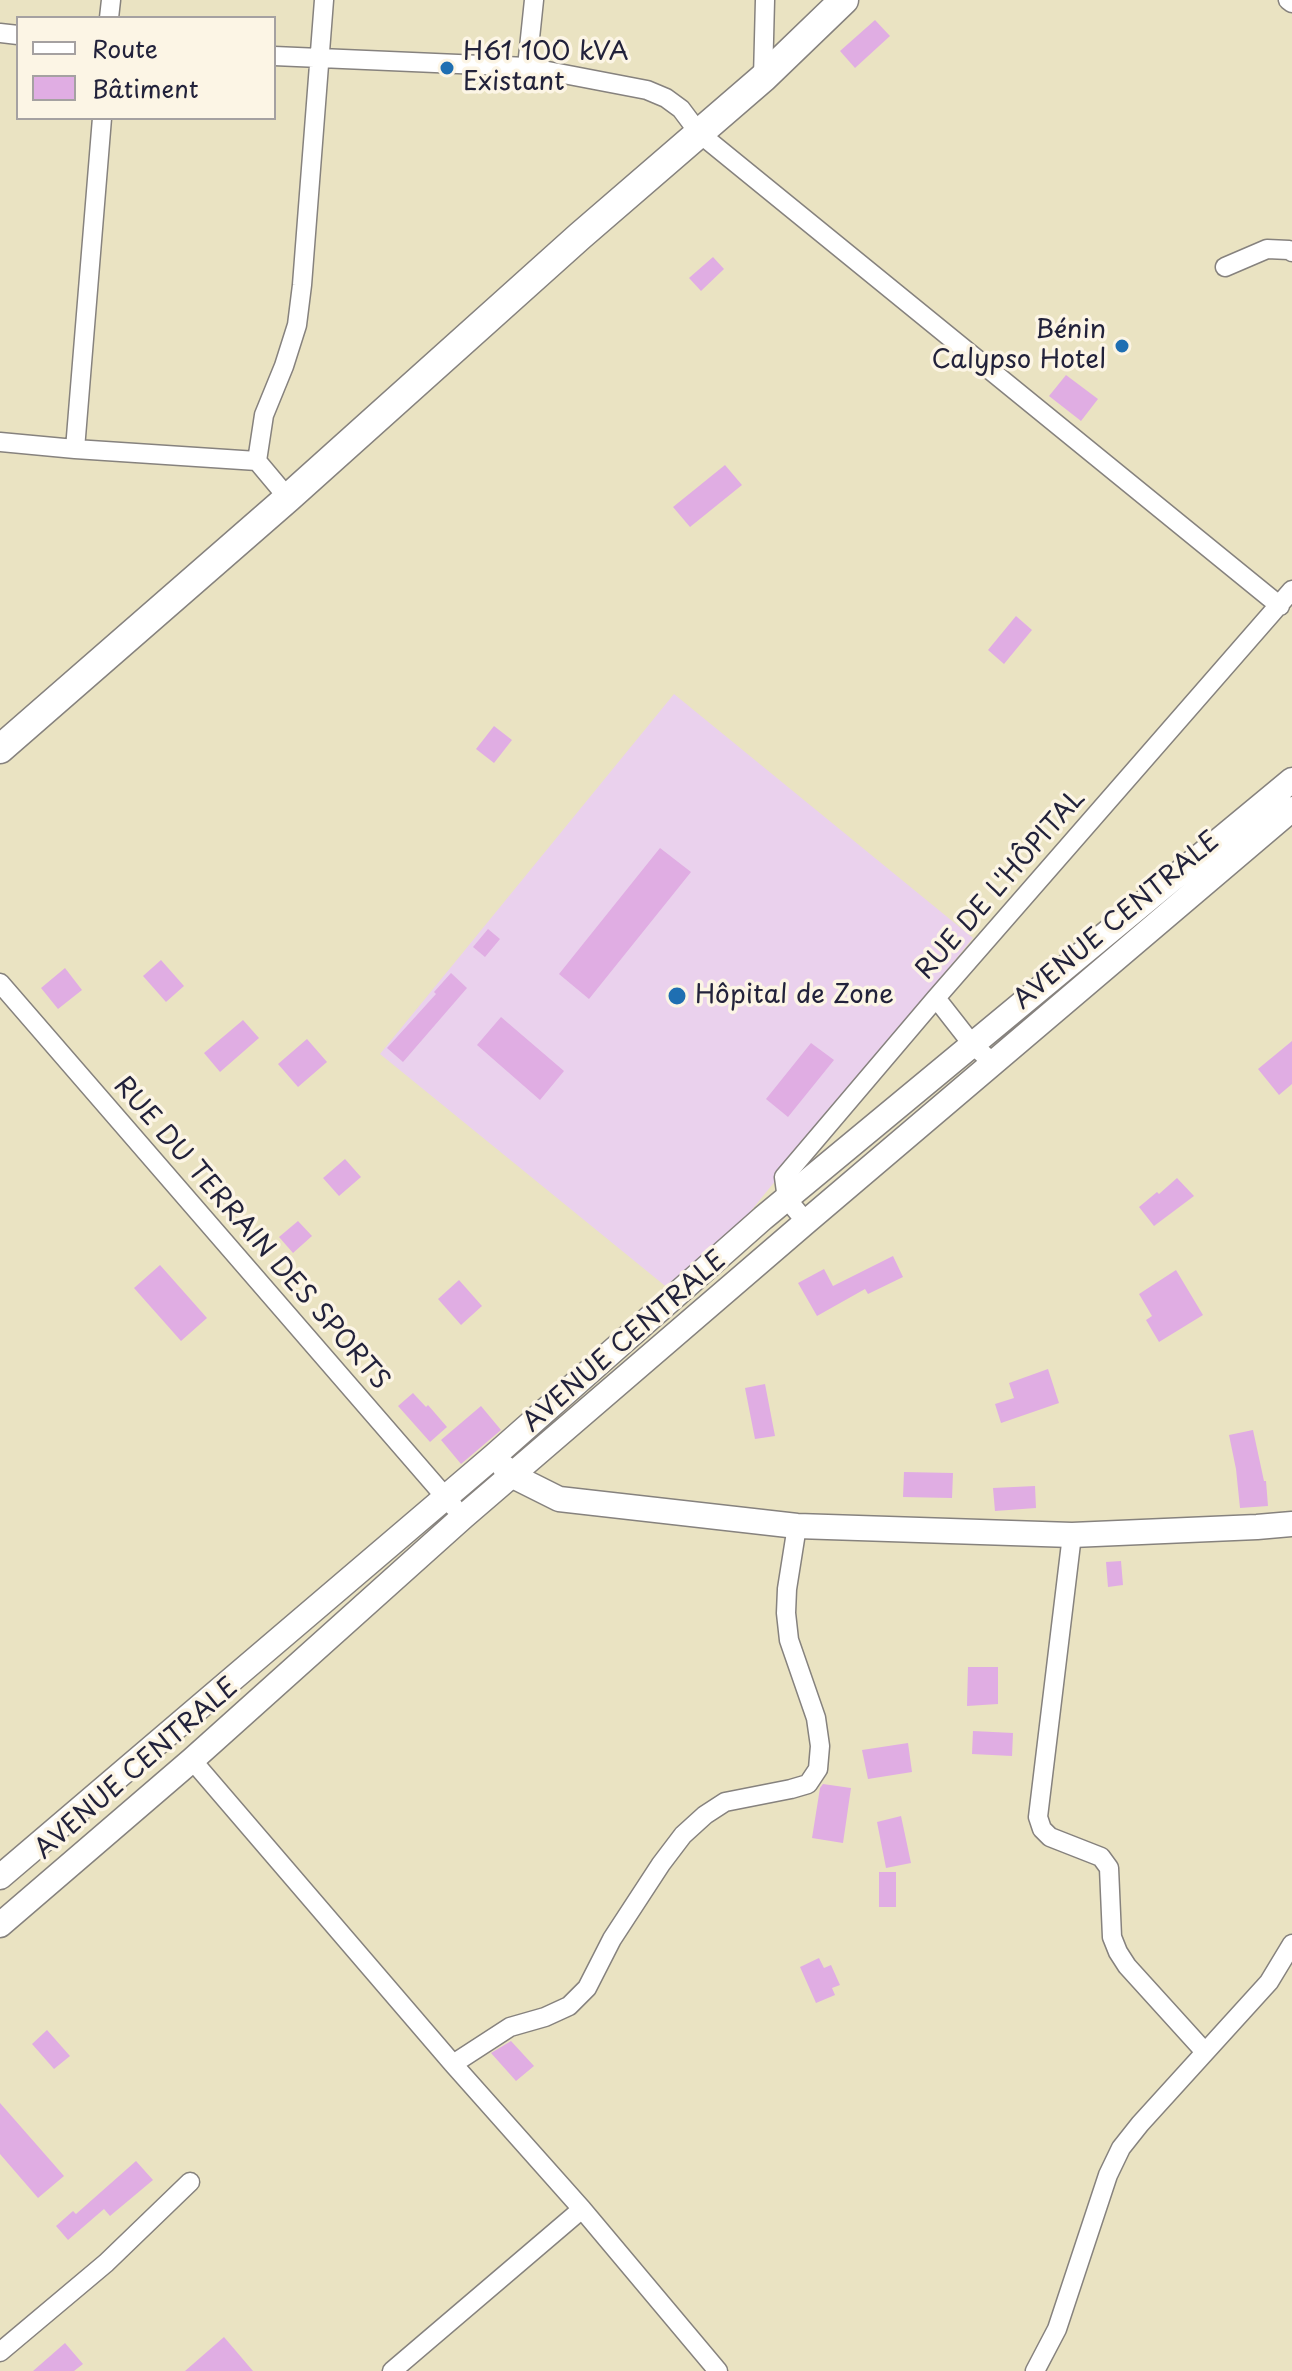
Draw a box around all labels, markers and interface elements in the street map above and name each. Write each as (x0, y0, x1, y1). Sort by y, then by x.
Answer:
legend (16, 16, 276, 120)
text: Route (92, 30, 158, 66)
place label: H61 100 kVA Existant (463, 37, 629, 98)
marker: H61 100 kVA Existant (438, 59, 456, 77)
text: Bâtiment (92, 70, 199, 106)
place label: Bénin Calypso Hotel (932, 315, 1106, 376)
marker: Bénin Calypso Hotel (1113, 337, 1131, 355)
street label: RUE DE L'HÔPITAL (910, 784, 1092, 986)
street label: AVENUE CENTRALE (1008, 826, 1226, 1016)
place label: Hôpital de Zone (695, 980, 894, 1012)
marker: Hôpital de Zone (666, 985, 688, 1007)
street label: RUE DU TERRAIN DES SPORTS (106, 1071, 396, 1397)
street label: AVENUE CENTRALE (517, 1245, 733, 1439)
street label: AVENUE CENTRALE (29, 1672, 245, 1866)

